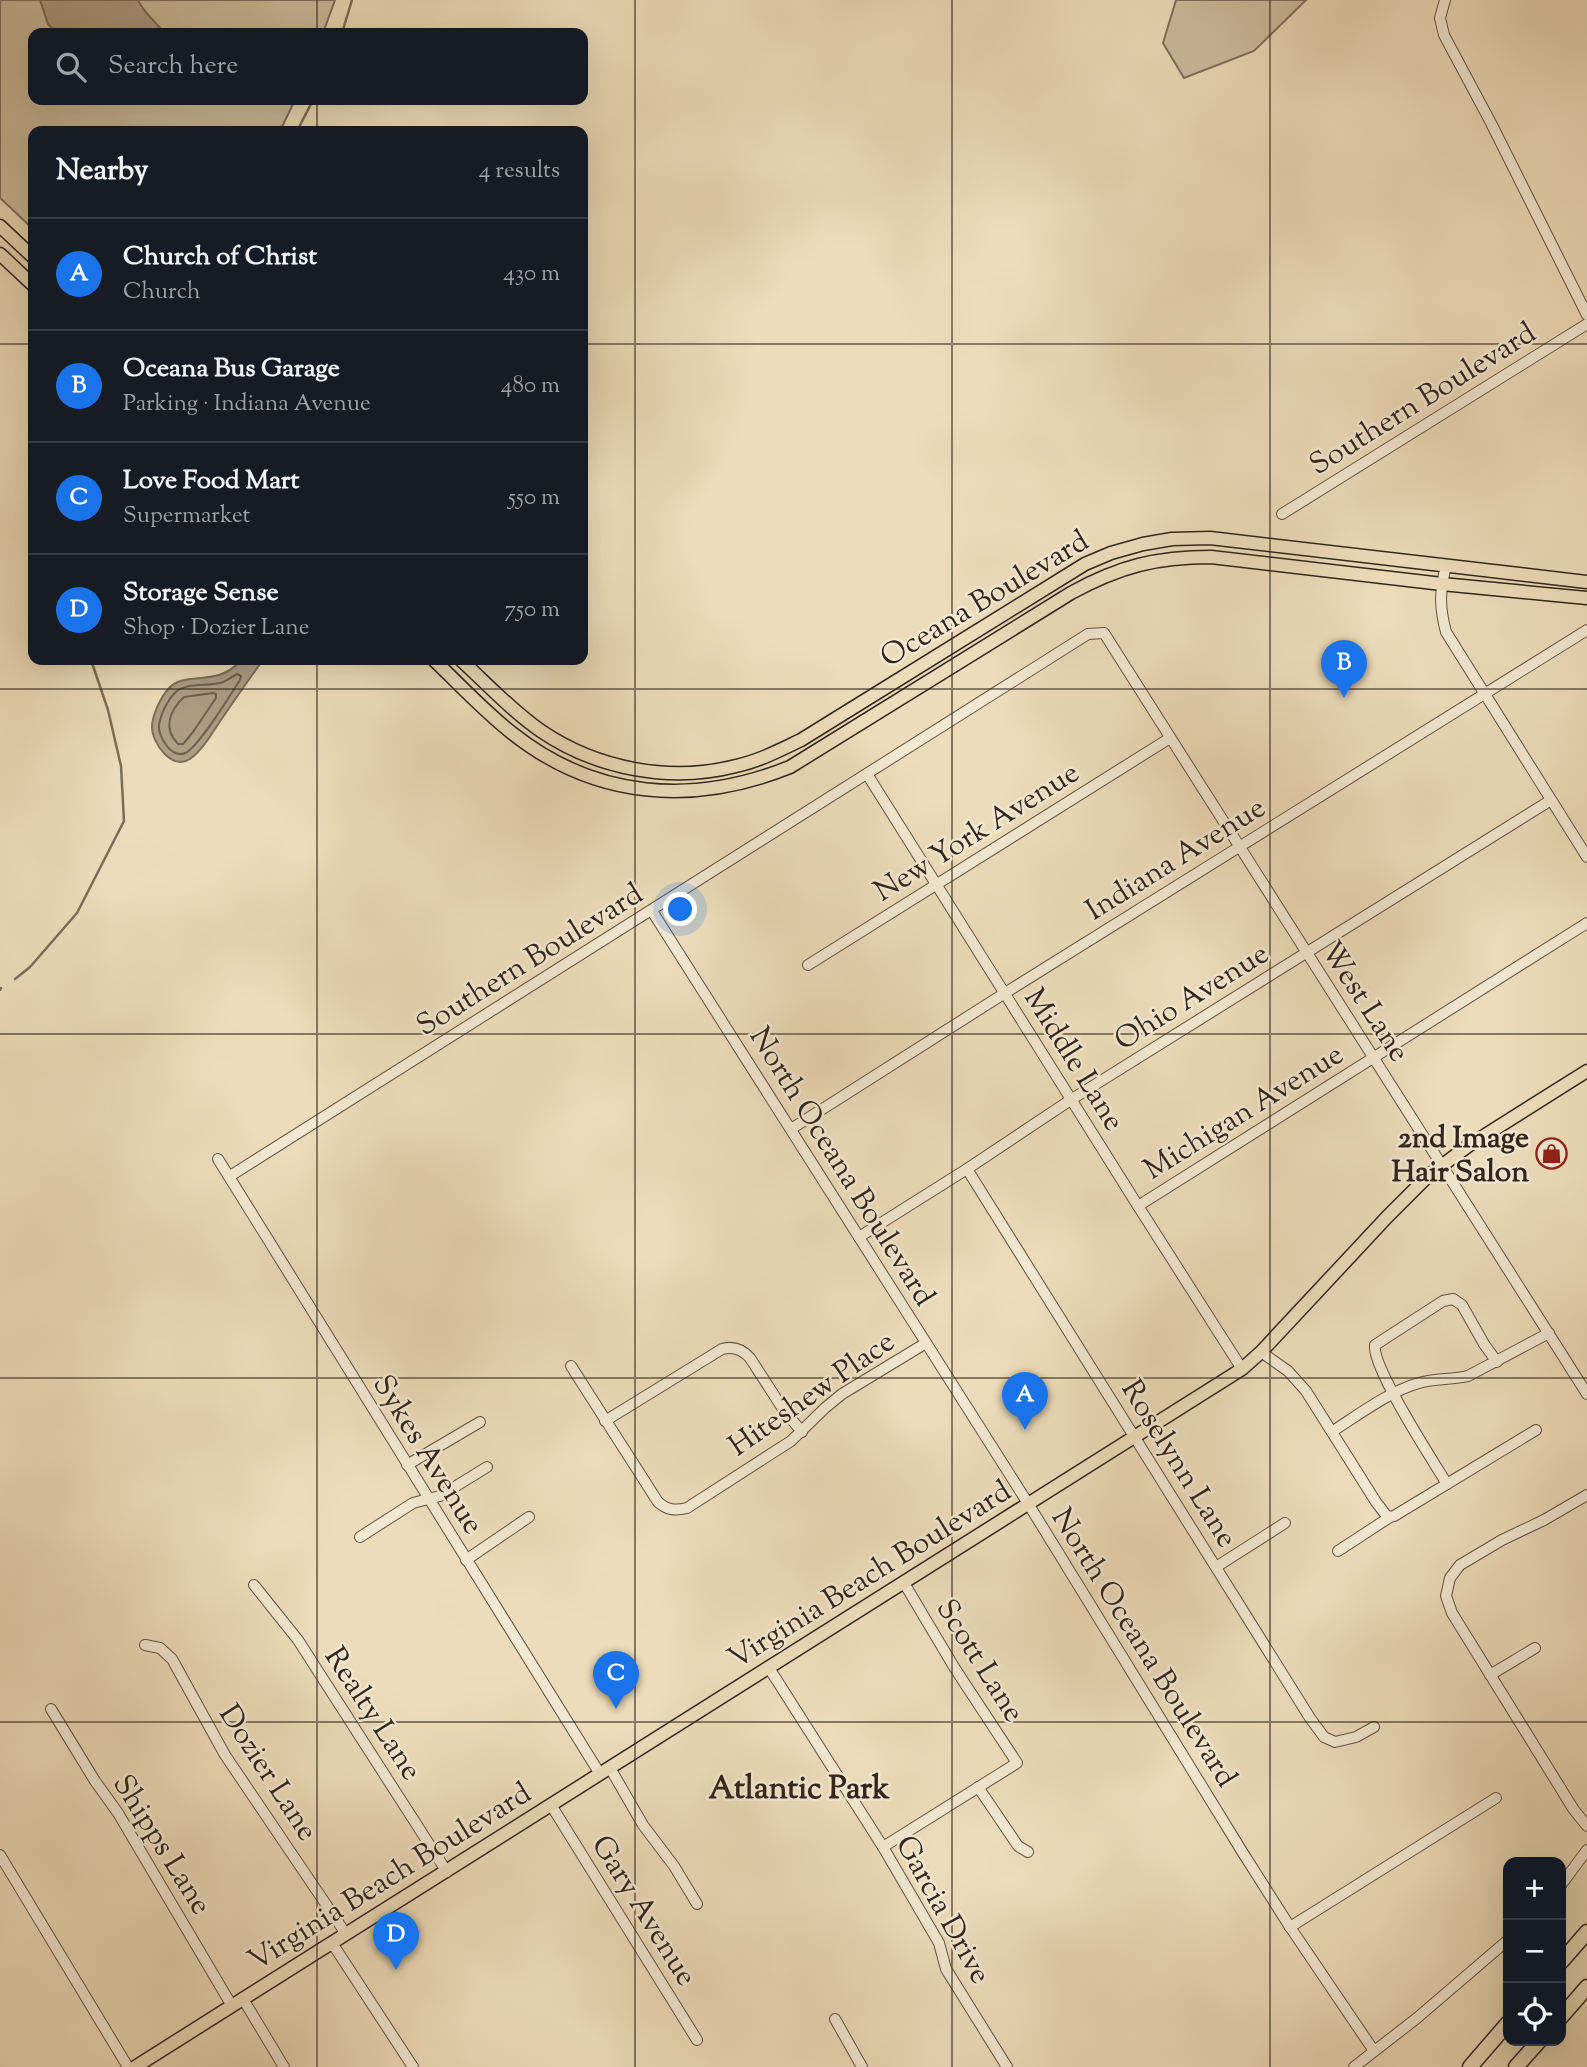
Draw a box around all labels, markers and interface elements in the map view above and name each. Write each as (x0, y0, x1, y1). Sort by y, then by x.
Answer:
search box (28, 28, 588, 105)
icon: search (52, 48, 90, 86)
text: Search here (108, 48, 238, 85)
text: Nearby (56, 150, 148, 193)
text: 4 results (479, 155, 560, 188)
text: Church of Christ (123, 239, 317, 276)
text: A (70, 258, 88, 291)
text: 430 m (503, 258, 560, 291)
text: Church (123, 276, 201, 309)
street label: Southern Boulevard (1302, 313, 1545, 487)
text: Oceana Bus Garage (123, 351, 340, 388)
text: B (72, 370, 86, 403)
text: 480 m (501, 370, 560, 403)
text: Parking · Indiana Avenue (123, 388, 371, 421)
text: Love Food Mart (123, 463, 300, 500)
text: C (70, 482, 88, 515)
text: 550 m (508, 482, 560, 515)
text: Supermarket (123, 500, 250, 533)
street label: Oceana Boulevard (873, 521, 1098, 679)
text: Storage Sense (123, 575, 279, 612)
text: D (70, 594, 88, 627)
text: 750 m (505, 594, 560, 627)
text: Shop · Dozier Lane (123, 612, 309, 645)
pin: B (1321, 640, 1367, 698)
street label: New York Avenue (866, 753, 1088, 914)
street label: Indiana Avenue (1078, 788, 1275, 933)
street label: Southern Boulevard (409, 874, 652, 1048)
your location (663, 892, 697, 926)
street label: Ohio Avenue (1107, 934, 1278, 1063)
street label: West Lane (1309, 934, 1419, 1071)
street label: Middle Lane (1012, 981, 1134, 1140)
street label: North Oceana Boulevard (737, 1019, 944, 1315)
street label: Michigan Avenue (1136, 1034, 1352, 1192)
place label: 2nd Image Hair Salon (1392, 1118, 1529, 1195)
shop icon: 2nd Image Hair Salon (1535, 1137, 1569, 1171)
street label: Hiteshew Place (721, 1322, 904, 1468)
street label: Sykes Avenue (361, 1367, 493, 1543)
pin: A (1002, 1372, 1048, 1430)
street label: Roselynn Lane (1109, 1372, 1247, 1557)
street label: Virginia Beach Boulevard (720, 1471, 1020, 1681)
street label: North Oceana Boulevard (1039, 1500, 1246, 1796)
street label: Scott Lane (924, 1591, 1034, 1731)
street label: Realty Lane (313, 1639, 431, 1790)
pin: C (593, 1651, 639, 1709)
street label: Dozier Lane (207, 1697, 327, 1850)
street label: Shipps Lane (101, 1767, 221, 1924)
district label: Atlantic Park (708, 1767, 890, 1813)
street label: Virginia Beach Boulevard (240, 1773, 540, 1983)
street label: Gary Avenue (579, 1828, 706, 1995)
street label: Garcia Drive (883, 1828, 1000, 1992)
map controls (1503, 1857, 1566, 2046)
button: + (1503, 1857, 1566, 1920)
pin: D (373, 1912, 419, 1970)
button: − (1503, 1920, 1566, 1983)
button: locate (1503, 1983, 1566, 2046)

